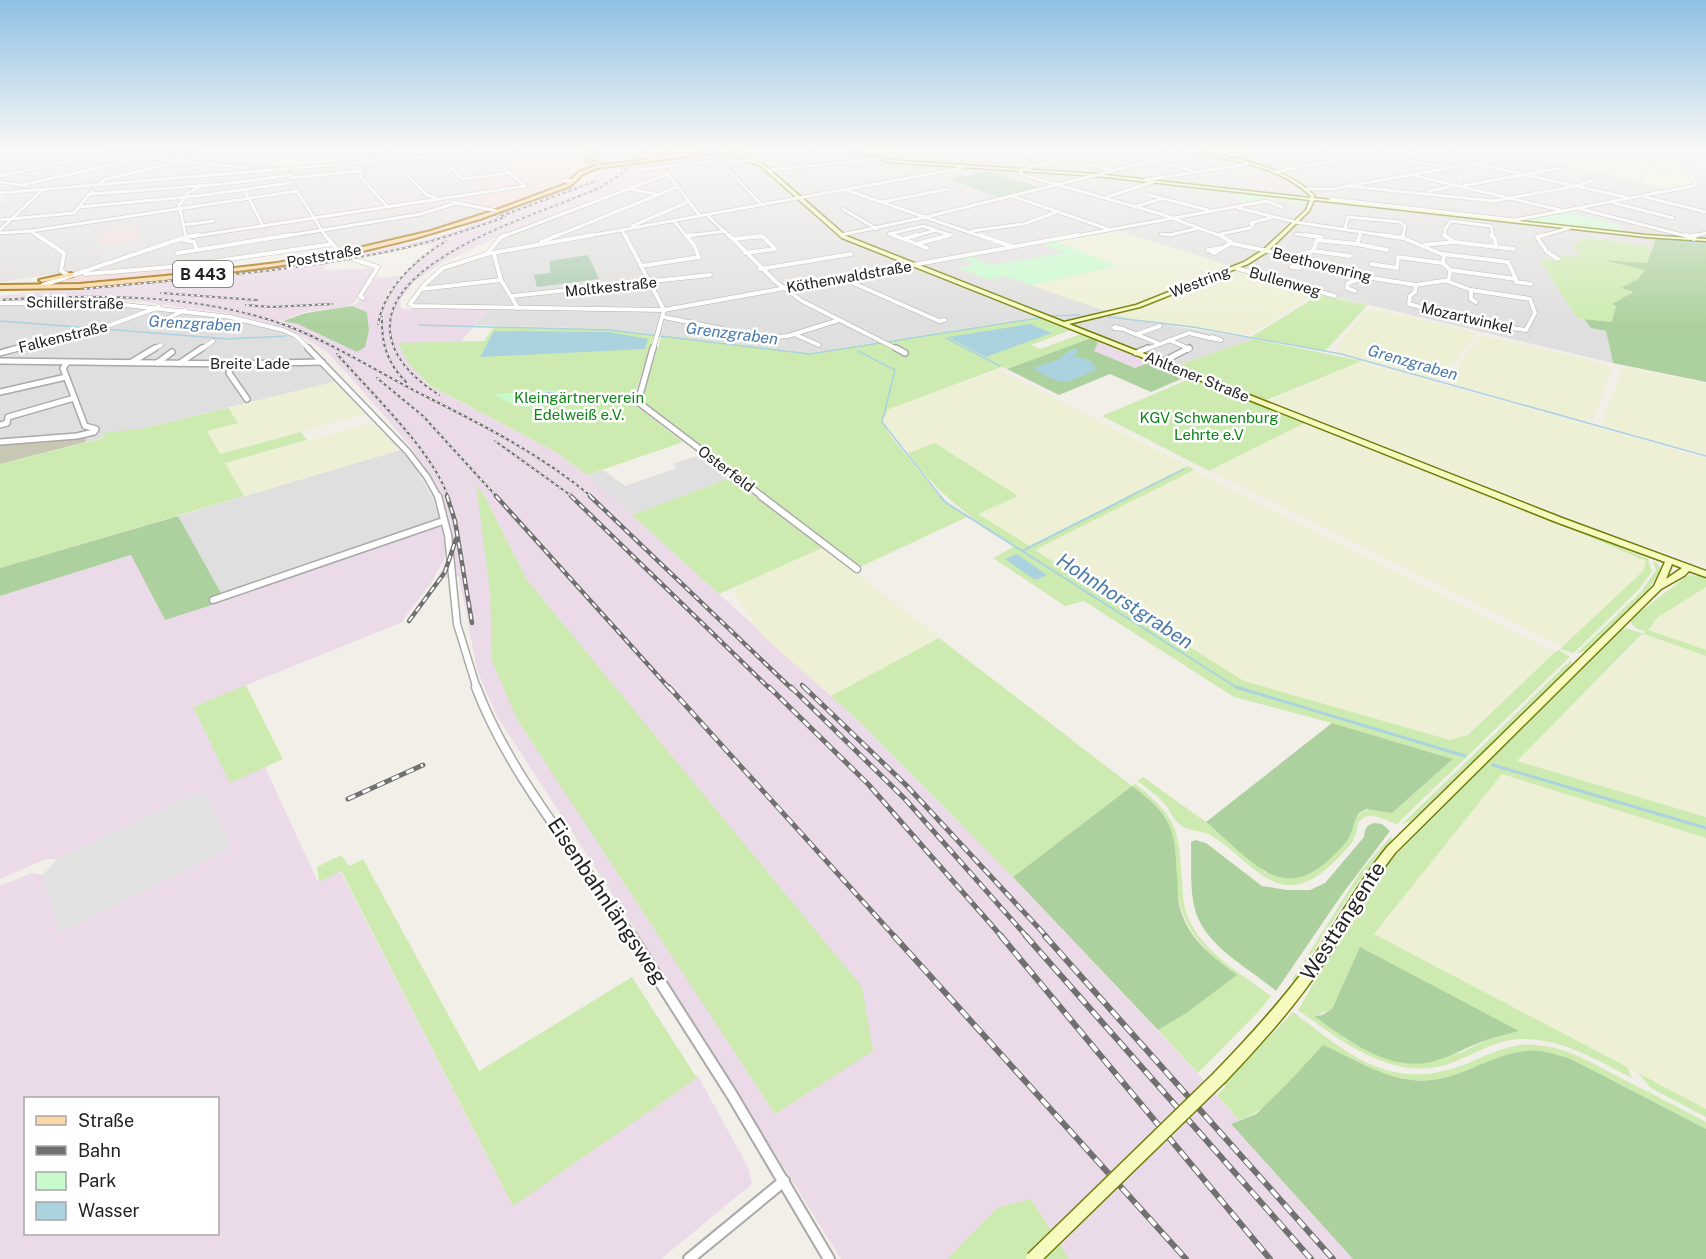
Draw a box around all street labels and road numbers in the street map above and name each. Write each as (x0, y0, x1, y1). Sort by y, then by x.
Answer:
street label: Poststraße (285, 241, 363, 270)
street label: Beethovenring (1271, 244, 1374, 285)
street label: Köthenwaldstraße (785, 257, 913, 296)
road number: B 443 (173, 261, 233, 287)
street label: Westring (1167, 262, 1232, 301)
street label: Bullenweg (1247, 263, 1323, 300)
street label: Moltkestraße (564, 273, 658, 300)
street label: Schillerstraße (26, 293, 124, 312)
street label: Mozartwinkel (1419, 299, 1515, 336)
street label: Falkenstraße (17, 317, 109, 356)
street label: Ahltener Straße (1143, 348, 1252, 405)
street label: Breite Lade (210, 355, 290, 372)
street label: Osterfeld (695, 442, 758, 495)
street label: Eisenbahnlängsweg (542, 813, 672, 989)
street label: Westtangente (1295, 857, 1390, 985)

